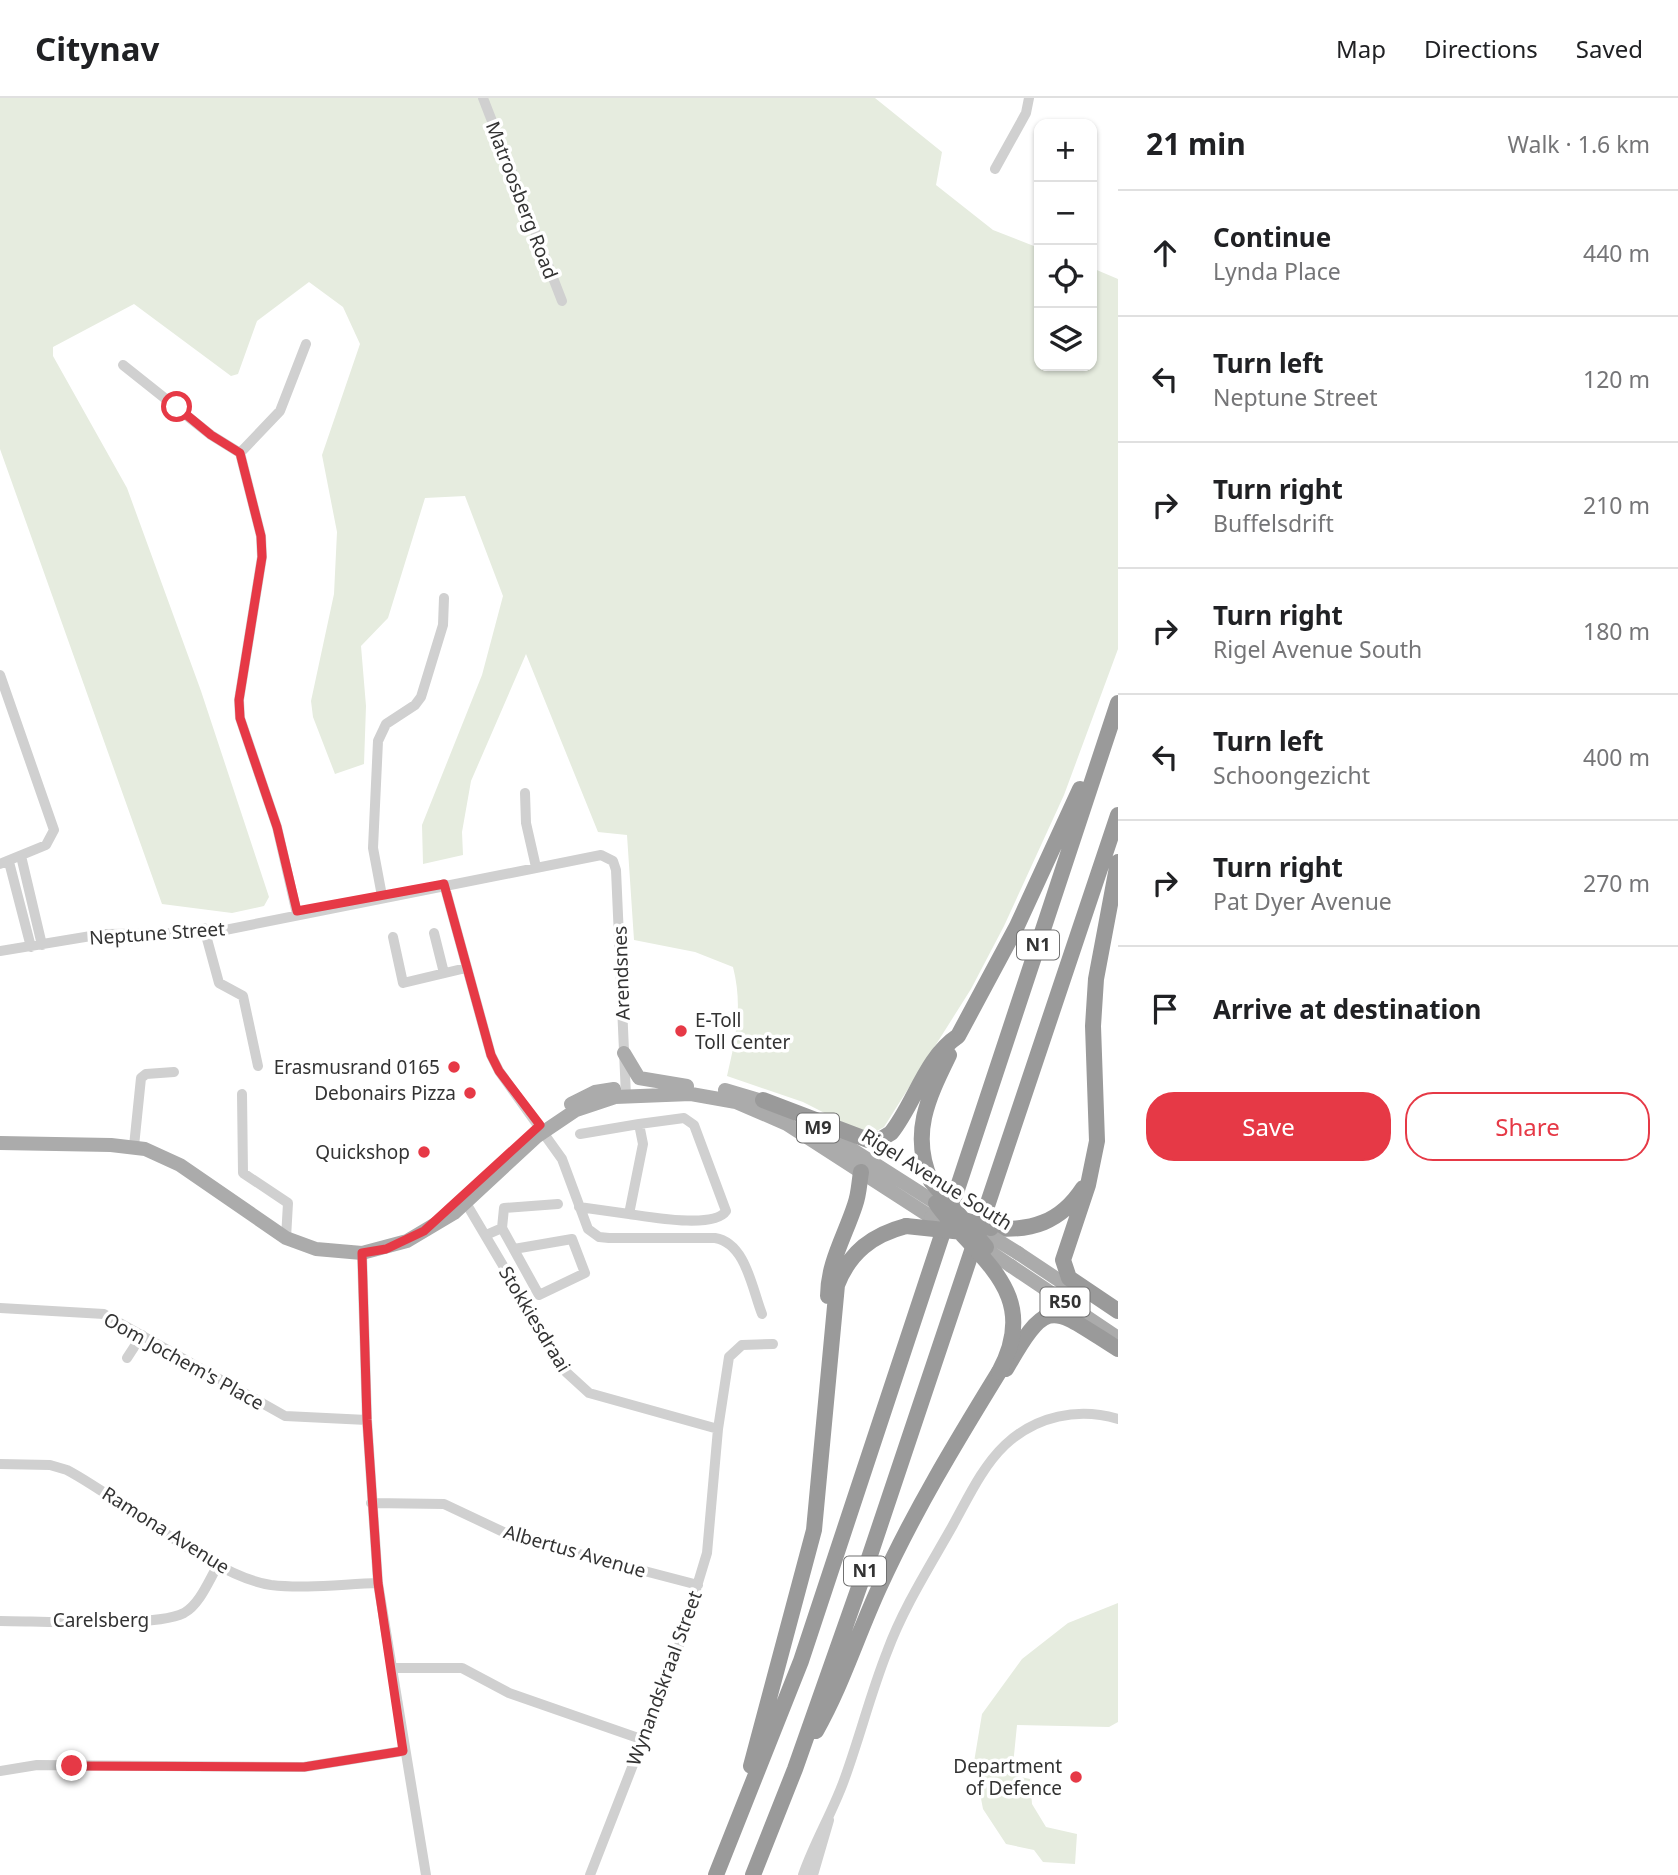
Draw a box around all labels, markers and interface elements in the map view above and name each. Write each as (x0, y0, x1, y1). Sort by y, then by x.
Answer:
text: Citynav (35, 26, 159, 71)
text: Map (1336, 32, 1386, 65)
text: Directions (1424, 32, 1538, 65)
text: Saved (1576, 32, 1643, 65)
street label: Matroosberg Road (480, 118, 564, 282)
map controls (1034, 119, 1097, 371)
button: + (1034, 119, 1097, 182)
text: 21 min (1146, 123, 1246, 164)
text: Walk · 1.6 km (1508, 128, 1650, 160)
button: − (1034, 182, 1097, 245)
text: Continue (1213, 219, 1331, 255)
icon: ahead (1146, 234, 1184, 272)
text: 440 m (1583, 237, 1650, 269)
button: locate (1034, 245, 1097, 308)
text: Lynda Place (1213, 255, 1341, 287)
button: layers (1034, 308, 1097, 371)
text: Turn left (1213, 345, 1324, 381)
icon: left (1146, 360, 1184, 398)
text: 120 m (1583, 363, 1650, 395)
text: Neptune Street (1213, 381, 1378, 413)
route start (161, 391, 192, 422)
text: Turn right (1213, 471, 1343, 507)
icon: right (1146, 486, 1184, 524)
text: 210 m (1583, 489, 1650, 521)
text: Buffelsdrift (1213, 507, 1334, 539)
text: Turn right (1213, 597, 1343, 633)
icon: right (1146, 612, 1184, 650)
text: 180 m (1583, 615, 1650, 647)
text: Rigel Avenue South (1213, 633, 1422, 665)
text: Turn left (1213, 723, 1324, 759)
icon: left (1146, 738, 1184, 776)
text: 400 m (1583, 741, 1650, 773)
text: Schoongezicht (1213, 759, 1370, 791)
text: Turn right (1213, 849, 1343, 885)
icon: right (1146, 864, 1184, 902)
text: 270 m (1583, 867, 1650, 899)
text: Pat Dyer Avenue (1213, 885, 1392, 917)
street label: Neptune Street (88, 915, 226, 951)
street label: Arendsnes (606, 925, 636, 1021)
road number: N1 (1017, 930, 1059, 960)
icon: arrive (1146, 990, 1184, 1028)
text: Arrive at destination (1213, 991, 1482, 1027)
place label: E-Toll Toll Center (695, 1007, 791, 1055)
marker: E-Toll Toll Center (673, 1023, 689, 1039)
place label: Erasmusrand 0165 (274, 1054, 440, 1080)
marker: Erasmusrand 0165 (446, 1059, 462, 1075)
place label: Debonairs Pizza (314, 1080, 456, 1106)
marker: Debonairs Pizza (462, 1085, 478, 1101)
button: Save (1146, 1092, 1391, 1161)
button: Share (1405, 1092, 1650, 1161)
road number: M9 (797, 1113, 839, 1142)
street label: Rigel Avenue South (857, 1122, 1017, 1236)
place label: Quickshop (315, 1139, 410, 1165)
marker: Quickshop (416, 1144, 432, 1160)
street label: Stokkiesdraai (493, 1261, 577, 1377)
road number: R50 (1040, 1288, 1090, 1316)
street label: Oom Jochem's Place (99, 1306, 269, 1416)
street label: Ramona Avenue (97, 1480, 235, 1580)
street label: Albertus Avenue (501, 1518, 649, 1584)
road number: N1 (844, 1556, 886, 1586)
street label: Wynandskraal Street (620, 1587, 708, 1769)
street label: Carelsberg (53, 1607, 149, 1633)
route end (56, 1750, 87, 1781)
place label: Department of Defence (953, 1753, 1062, 1801)
marker: Department of Defence (1068, 1769, 1084, 1785)

